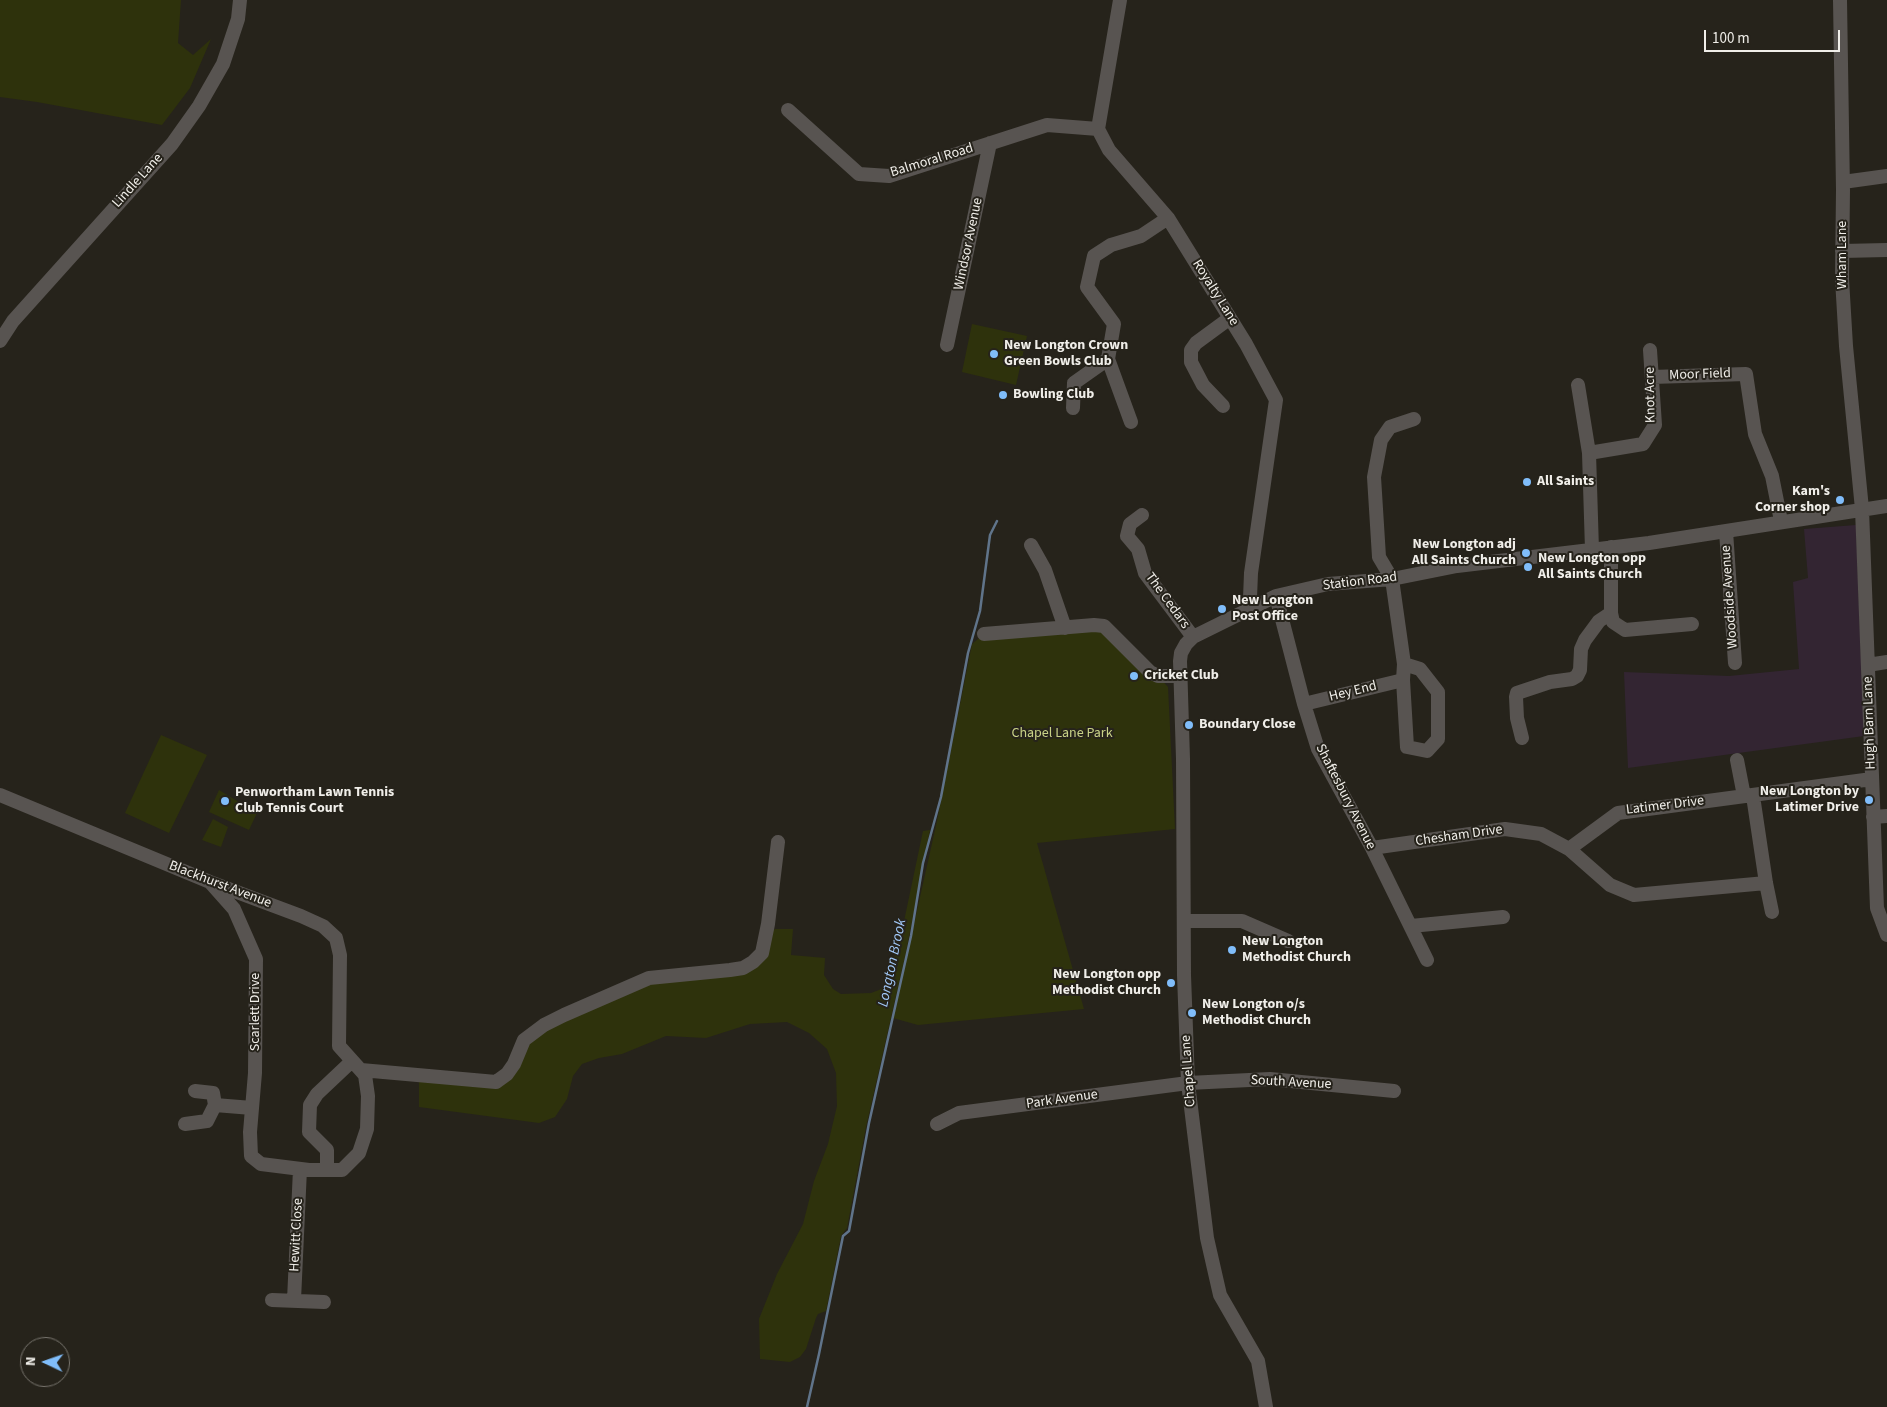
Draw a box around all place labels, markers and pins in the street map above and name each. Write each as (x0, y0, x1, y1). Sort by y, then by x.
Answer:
place label: New Longton Crown Green Bowls Club (1004, 338, 1128, 371)
marker: New Longton Crown Green Bowls Club (988, 348, 1000, 360)
place label: Bowling Club (1013, 387, 1094, 403)
marker: Bowling Club (997, 389, 1009, 401)
place label: All Saints (1537, 474, 1594, 490)
marker: All Saints (1521, 476, 1533, 488)
place label: Kam's Corner shop (1755, 484, 1830, 516)
marker: Kam's Corner shop (1834, 494, 1846, 506)
place label: New Longton adj All Saints Church (1412, 537, 1516, 570)
marker: New Longton adj All Saints Church (1520, 547, 1532, 559)
place label: New Longton opp All Saints Church (1538, 551, 1646, 584)
marker: New Longton opp All Saints Church (1522, 561, 1534, 573)
place label: New Longton Post Office (1232, 593, 1313, 626)
marker: New Longton Post Office (1216, 603, 1228, 615)
place label: Cricket Club (1144, 668, 1219, 684)
marker: Cricket Club (1128, 670, 1140, 682)
place label: Boundary Close (1199, 717, 1296, 733)
marker: Boundary Close (1183, 719, 1195, 731)
place label: New Longton by Latimer Drive (1760, 784, 1859, 816)
place label: Penwortham Lawn Tennis Club Tennis Court (235, 785, 394, 818)
marker: New Longton by Latimer Drive (1863, 794, 1875, 806)
marker: Penwortham Lawn Tennis Club Tennis Court (219, 795, 231, 807)
place label: New Longton Methodist Church (1242, 934, 1351, 966)
marker: New Longton Methodist Church (1226, 944, 1238, 956)
place label: New Longton opp Methodist Church (1052, 967, 1161, 1000)
marker: New Longton opp Methodist Church (1165, 977, 1177, 989)
place label: New Longton o/s Methodist Church (1202, 997, 1311, 1030)
marker: New Longton o/s Methodist Church (1186, 1007, 1198, 1019)

